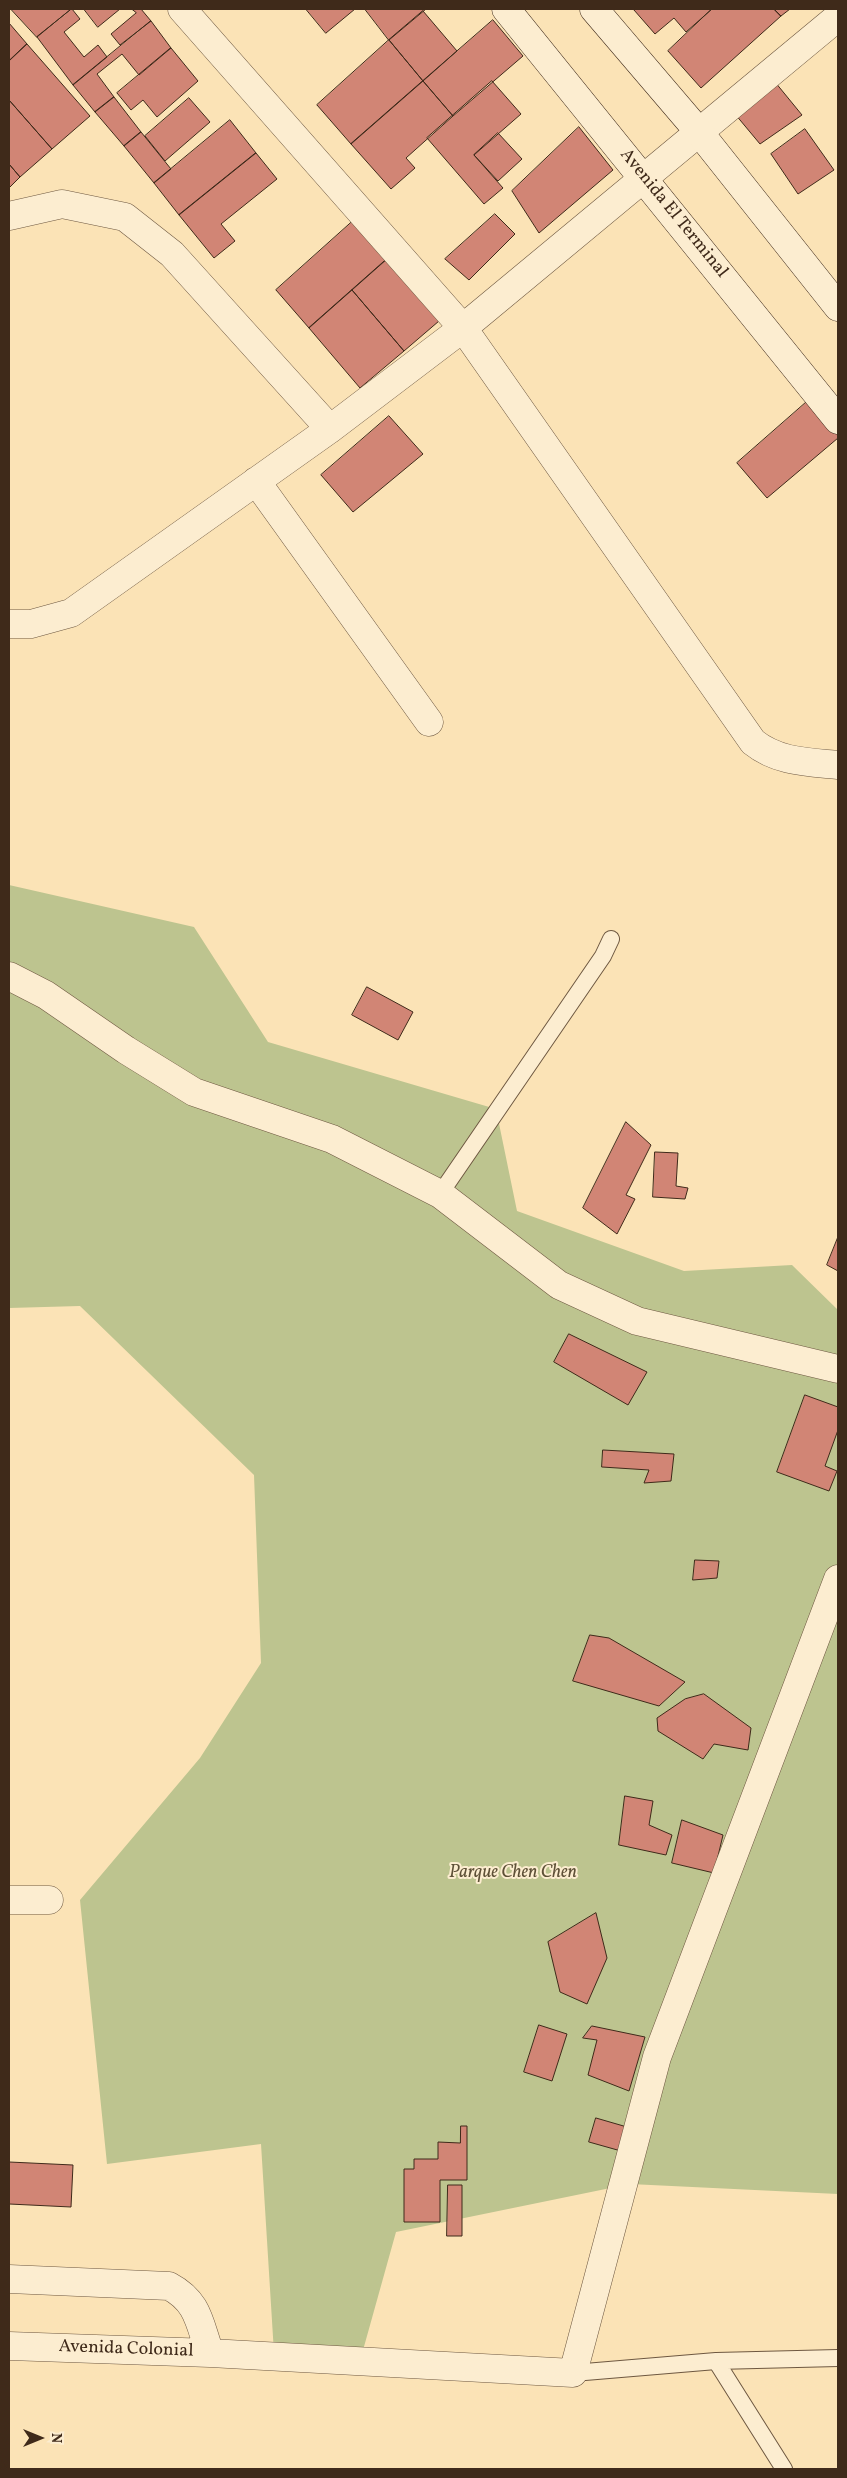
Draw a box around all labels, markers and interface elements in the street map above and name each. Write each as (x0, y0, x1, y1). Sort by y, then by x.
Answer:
street label: Avenida El Terminal (614, 145, 732, 283)
park label: Parque Chen Chen (449, 1863, 577, 1885)
street label: Avenida Colonial (58, 2337, 194, 2363)
north arrow (15, 2413, 65, 2463)
text: N (46, 2433, 65, 2443)

